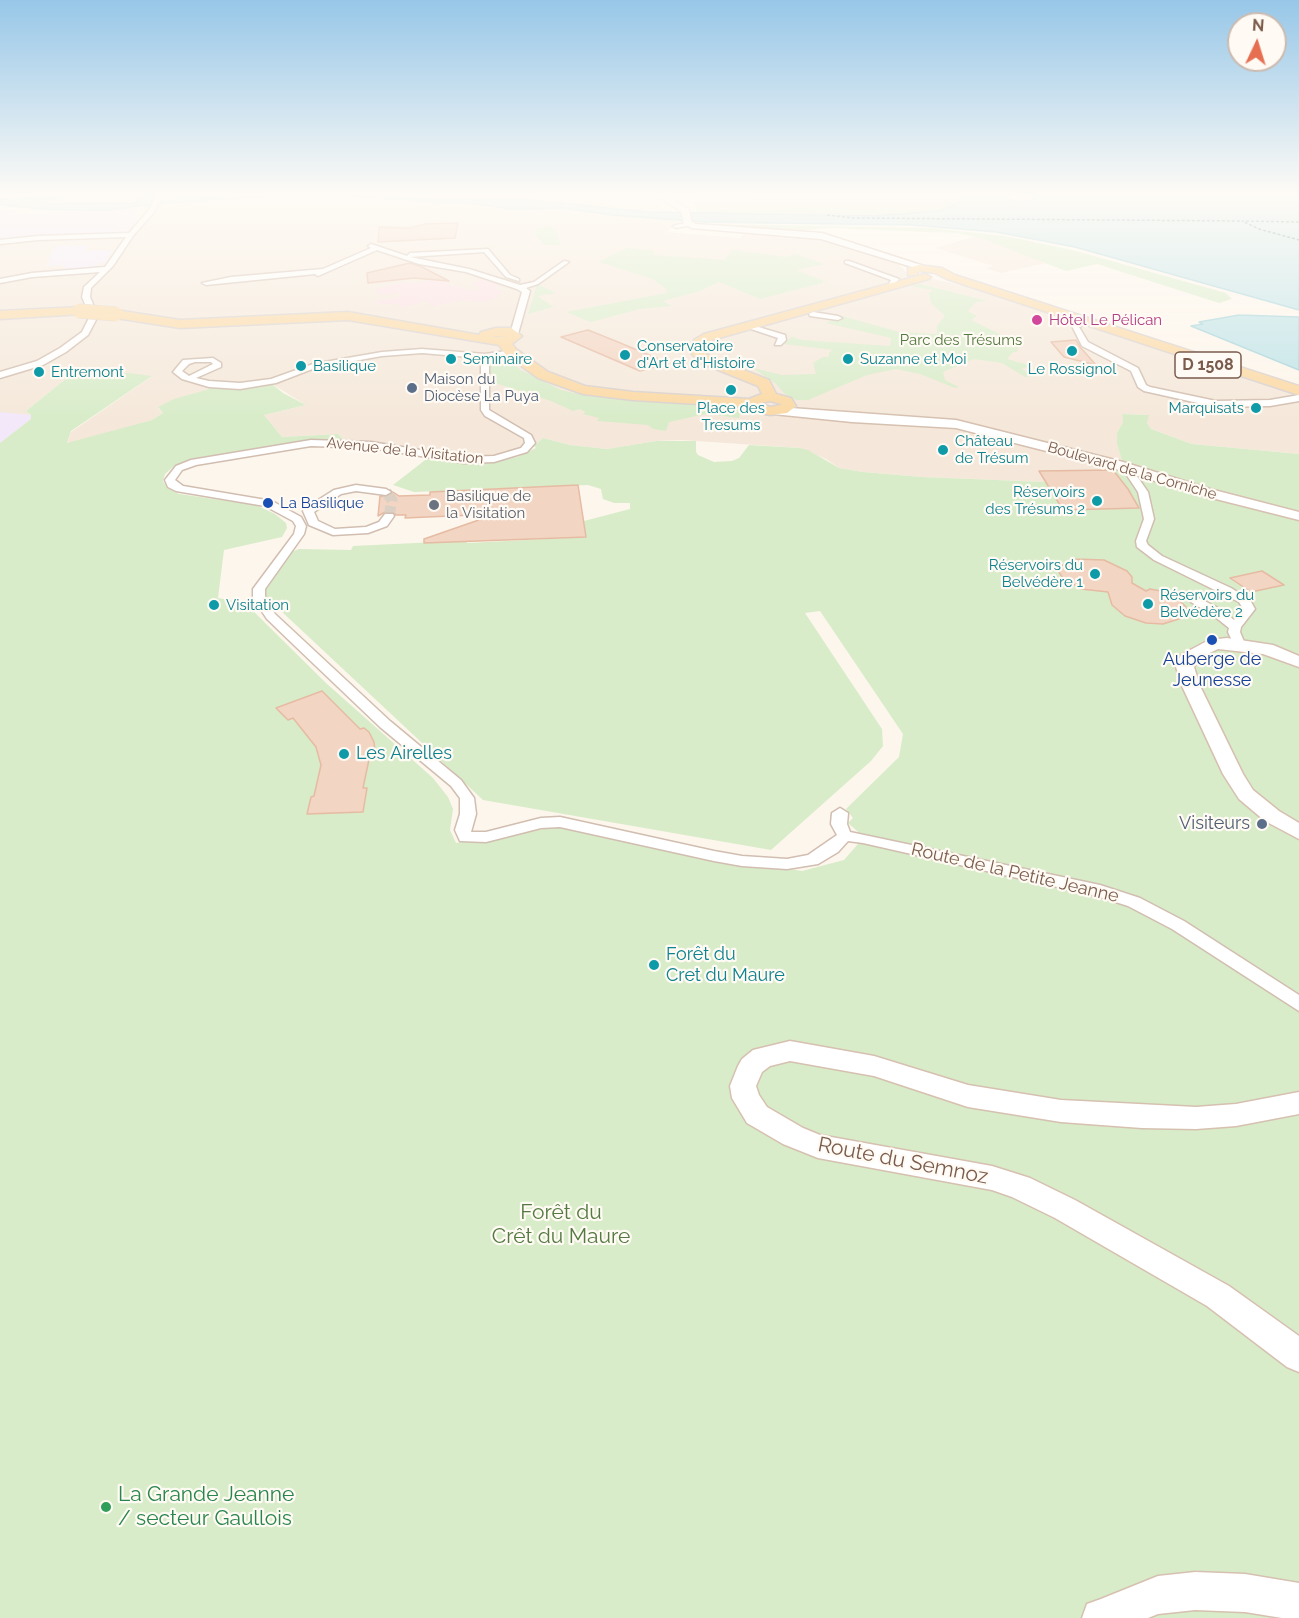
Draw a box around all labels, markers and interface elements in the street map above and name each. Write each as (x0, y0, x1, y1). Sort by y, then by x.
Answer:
north arrow (1227, 12, 1287, 72)
text: N (1251, 16, 1265, 35)
place label: Hôtel Le Pélican (1049, 311, 1162, 329)
marker: Hôtel Le Pélican (1030, 313, 1044, 327)
park label: Parc des Trésums (900, 331, 1022, 349)
place label: Conservatoire d'Art et d'Histoire (637, 337, 755, 372)
marker: Le Rossignol (1065, 344, 1079, 358)
marker: Conservatoire d'Art et d'Histoire (618, 348, 632, 362)
place label: Seminaire (463, 350, 532, 368)
place label: Suzanne et Moi (860, 350, 966, 368)
marker: Seminaire (444, 352, 458, 366)
marker: Suzanne et Moi (841, 352, 855, 366)
road number: D 1508 (1175, 352, 1241, 378)
place label: Basilique (313, 357, 376, 375)
marker: Basilique (294, 359, 308, 373)
place label: Le Rossignol (1028, 360, 1116, 378)
place label: Entremont (51, 363, 124, 381)
marker: Entremont (32, 365, 46, 379)
place label: Maison du Diocèse La Puya (424, 370, 539, 405)
marker: Maison du Diocèse La Puya (405, 381, 419, 395)
marker: Place des Tresums (724, 383, 738, 397)
place label: Place des Tresums (697, 399, 765, 434)
place label: Marquisats (1169, 399, 1244, 417)
marker: Marquisats (1249, 401, 1263, 415)
place label: Château de Trésum (955, 432, 1029, 467)
street label: Avenue de la Visitation (326, 434, 484, 468)
street label: Boulevard de la Corniche (1045, 438, 1219, 504)
marker: Château de Trésum (936, 443, 950, 457)
place label: Réservoirs des Trésums 2 (985, 483, 1085, 518)
place label: Basilique de la Visitation (446, 487, 531, 522)
place label: La Basilique (280, 494, 364, 512)
marker: Réservoirs des Trésums 2 (1090, 494, 1104, 508)
marker: La Basilique (261, 496, 275, 510)
marker: Basilique de la Visitation (427, 498, 441, 512)
place label: Réservoirs du Belvédère 1 (989, 556, 1083, 591)
marker: Réservoirs du Belvédère 1 (1088, 567, 1102, 581)
place label: Réservoirs du Belvédère 2 (1160, 586, 1254, 621)
place label: Visitation (226, 596, 289, 614)
marker: Réservoirs du Belvédère 2 (1141, 597, 1155, 611)
marker: Visitation (207, 598, 221, 612)
marker: Auberge de Jeunesse (1205, 633, 1219, 647)
place label: Auberge de Jeunesse (1163, 649, 1261, 692)
place label: Les Airelles (356, 743, 452, 765)
marker: Les Airelles (337, 747, 351, 761)
place label: Visiteurs (1179, 813, 1250, 835)
marker: Visiteurs (1255, 817, 1269, 831)
street label: Route de la Petite Jeanne (909, 839, 1121, 907)
place label: Forêt du Cret du Maure (666, 944, 785, 986)
marker: Forêt du Cret du Maure (647, 958, 661, 972)
street label: Route du Semnoz (816, 1132, 990, 1190)
park label: Forêt du Crêt du Maure (492, 1200, 630, 1250)
place label: La Grande Jeanne / secteur Gaullois (118, 1482, 294, 1532)
marker: La Grande Jeanne / secteur Gaullois (99, 1500, 113, 1514)

